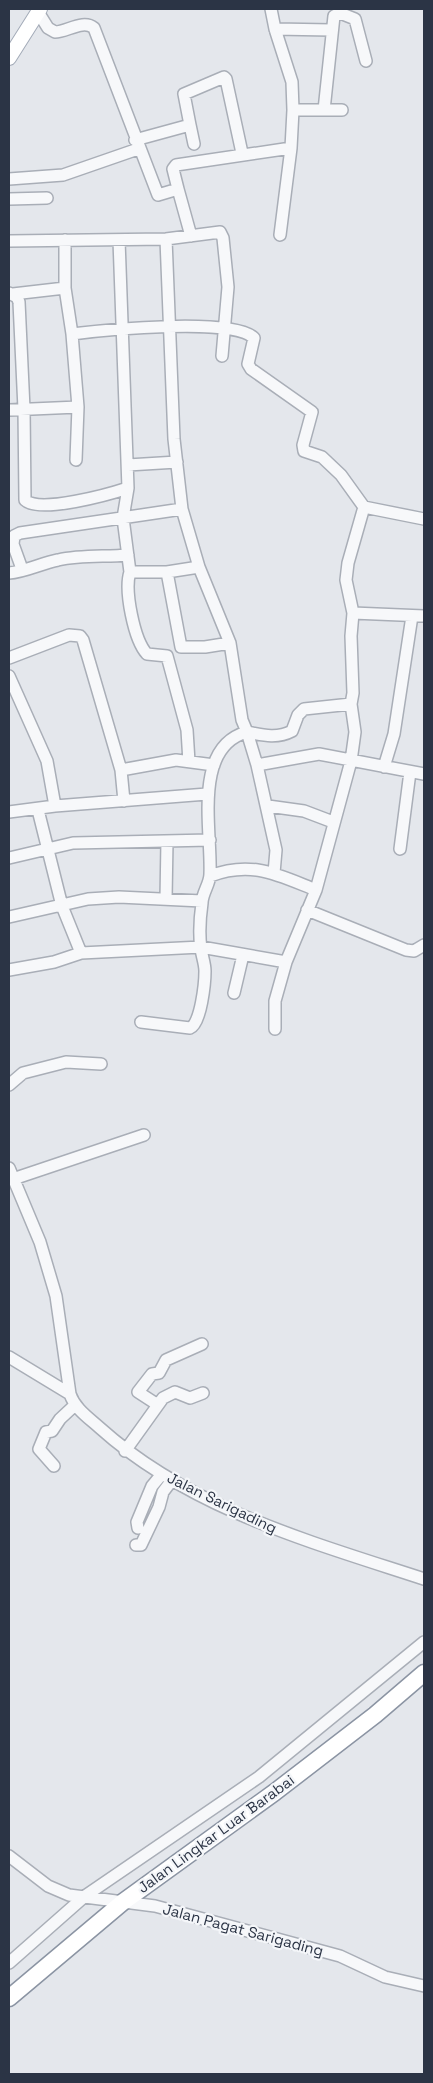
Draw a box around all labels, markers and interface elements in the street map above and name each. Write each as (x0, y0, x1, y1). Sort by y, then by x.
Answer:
street label: Jalan Sarigading (164, 1468, 280, 1537)
street label: Jalan Lingkar Luar Barabai (134, 1770, 298, 1897)
street label: Jalan Pagat Sarigading (161, 1899, 326, 1960)

